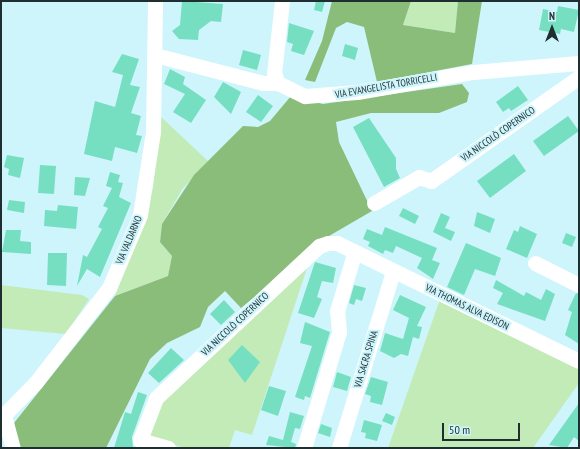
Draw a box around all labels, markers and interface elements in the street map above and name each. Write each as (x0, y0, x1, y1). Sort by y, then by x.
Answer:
north arrow (532, 8, 572, 48)
text: N (549, 9, 555, 23)
street label: VIA EVANGELISTA TORRICELLI (334, 71, 438, 101)
street label: VIA NICCOLÒ COPERNICO (459, 104, 537, 164)
street label: VIA VALDARNO (113, 214, 145, 266)
street label: VIA THOMAS ALVA EDISON (423, 281, 511, 333)
street label: VIA NICCOLÒ COPERNICO (199, 290, 271, 358)
street label: VIA SACRA SPINA (352, 329, 380, 389)
scale bar (444, 415, 522, 441)
text: 50 m (449, 422, 470, 437)

